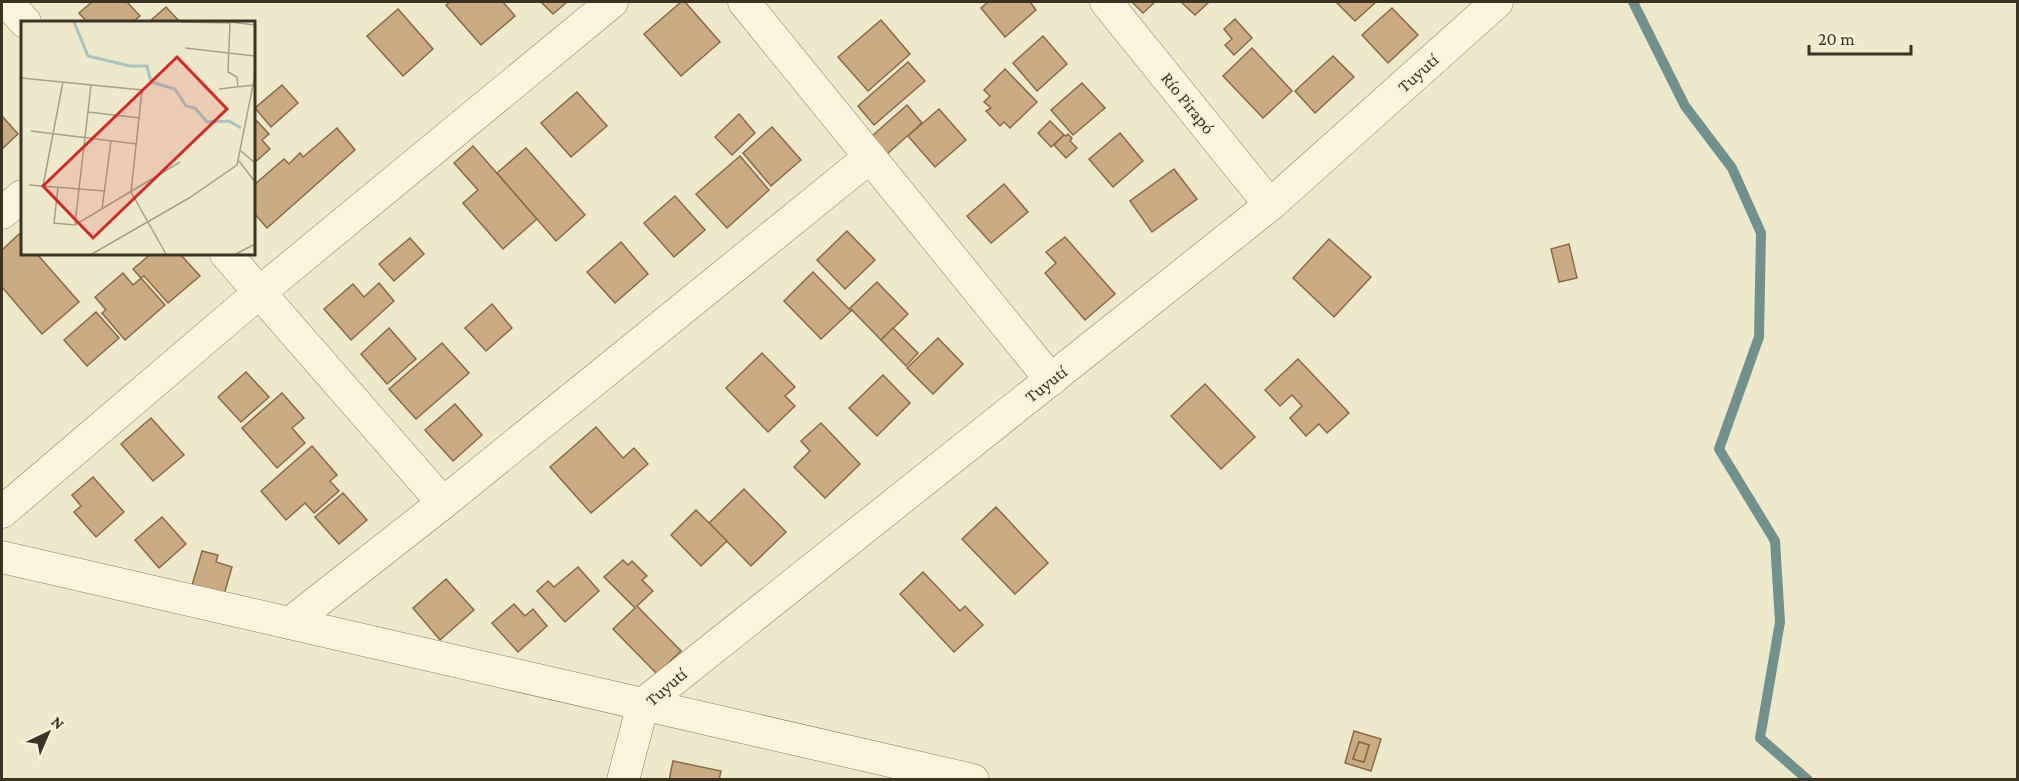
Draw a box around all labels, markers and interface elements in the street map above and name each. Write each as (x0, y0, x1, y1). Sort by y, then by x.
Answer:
scale bar (1809, 18, 1911, 56)
inset map (21, 21, 255, 255)
text: 20 m (1818, 29, 1855, 49)
street label: Tuyutí (1394, 49, 1443, 96)
street label: Río Pirapó (1157, 68, 1219, 138)
street label: Tuyutí (1021, 361, 1072, 407)
street label: Tuyutí (641, 663, 692, 710)
north arrow (18, 703, 78, 763)
text: N (48, 713, 68, 733)

